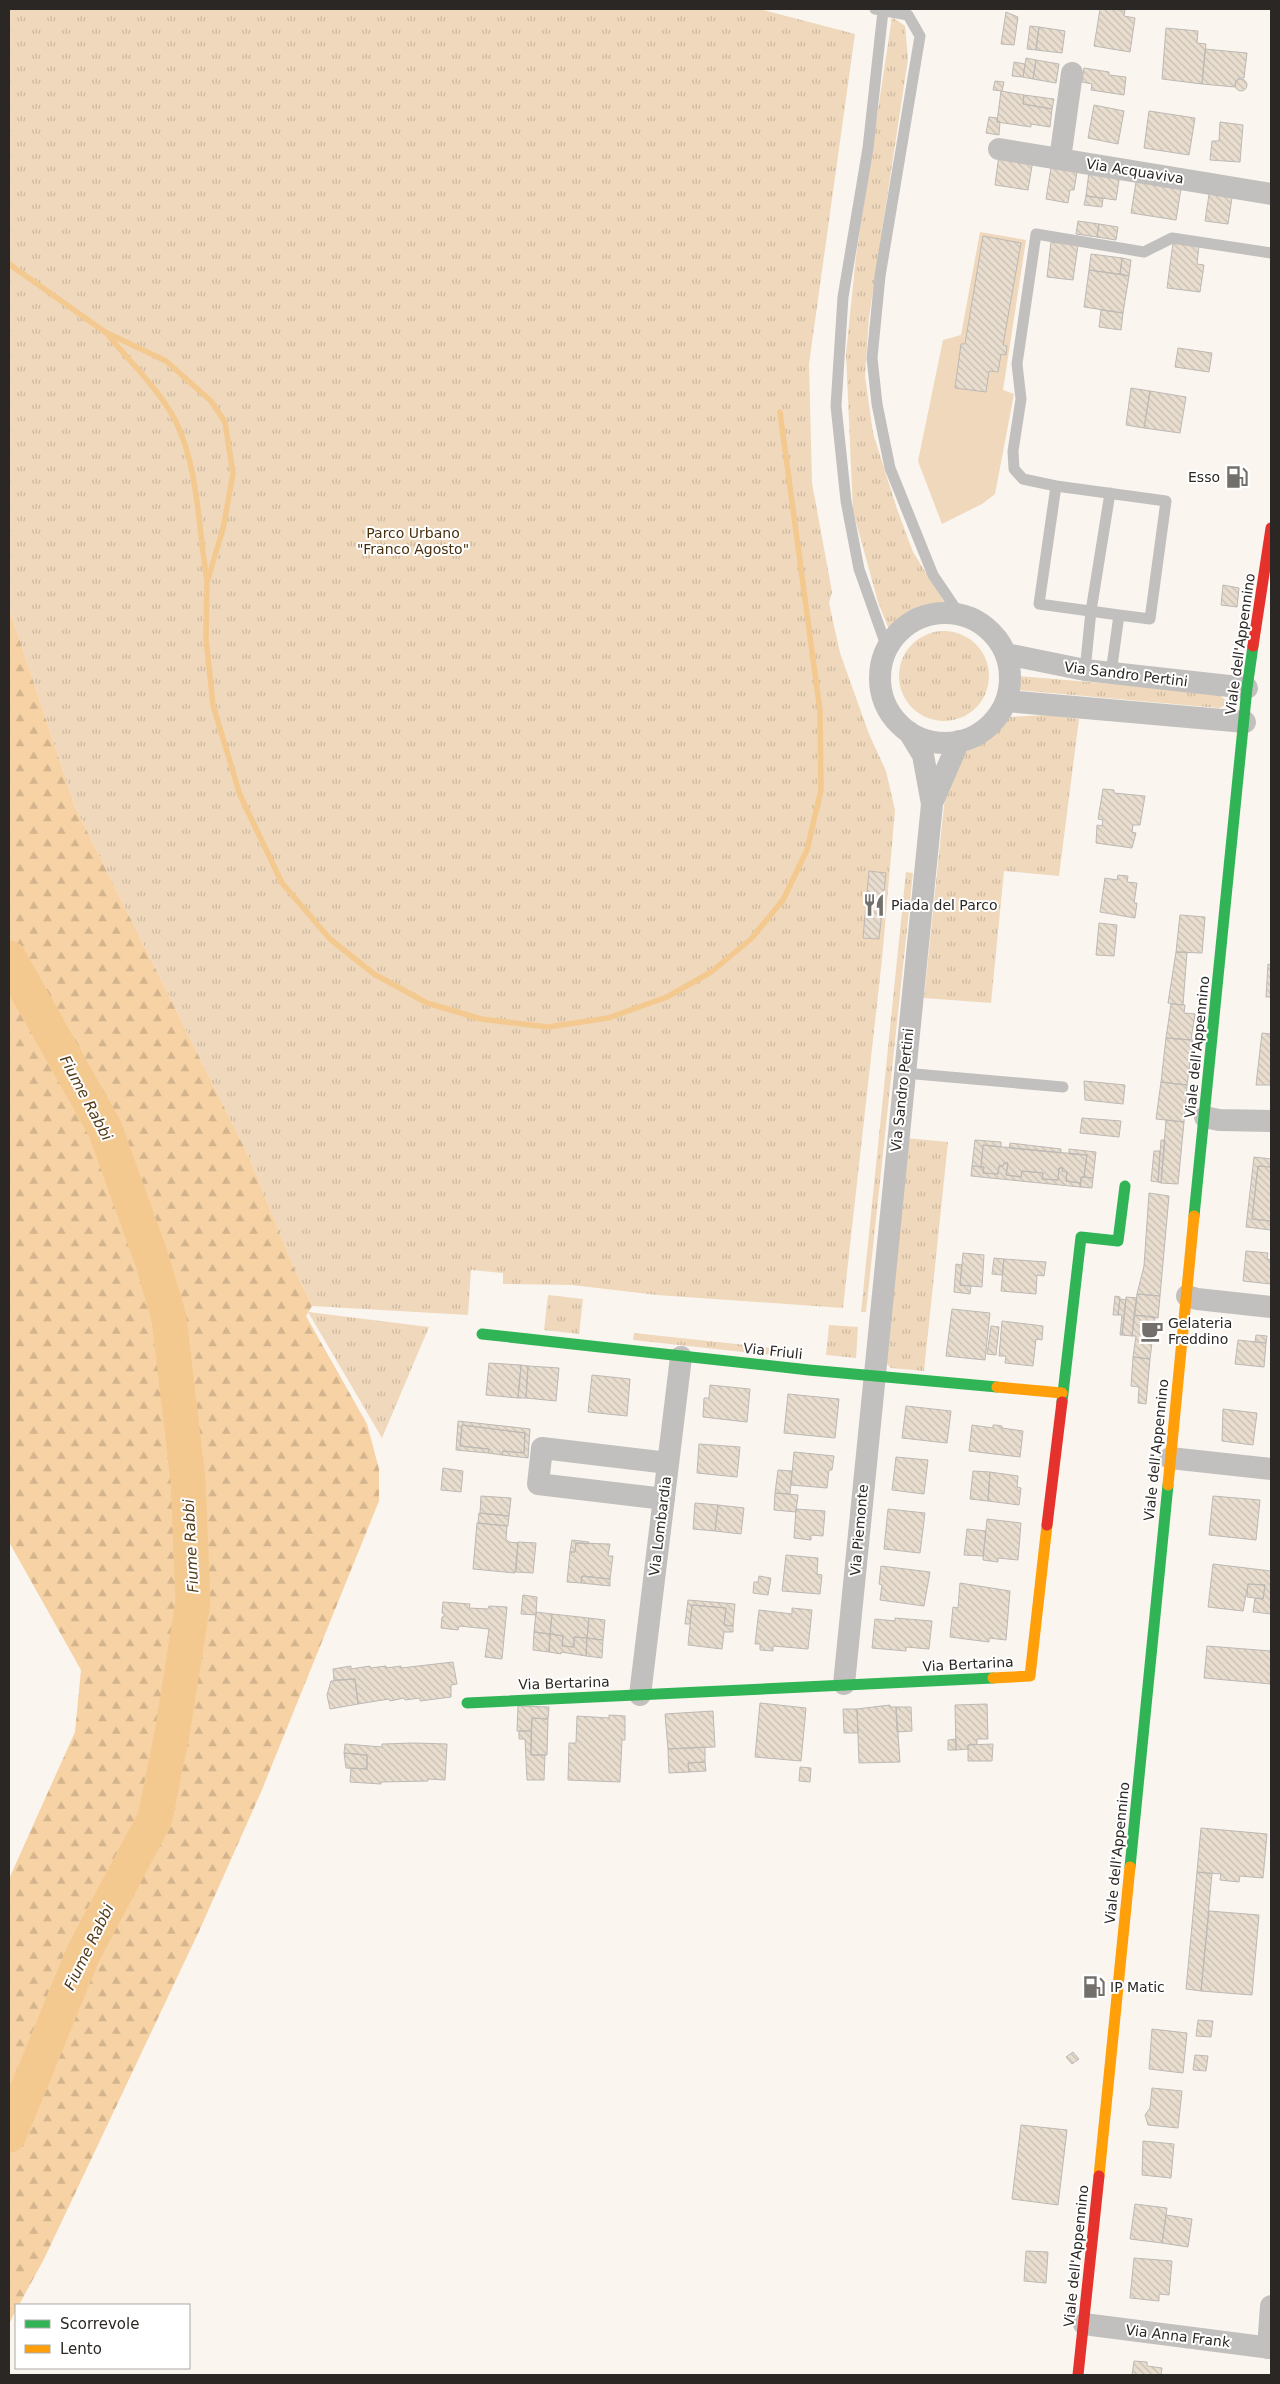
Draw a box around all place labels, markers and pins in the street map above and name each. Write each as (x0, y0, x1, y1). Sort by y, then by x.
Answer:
fuel station icon: Esso (1224, 464, 1250, 490)
place label: Esso (1188, 469, 1220, 485)
restaurant icon: Piada del Parco (861, 892, 887, 918)
place label: Piada del Parco (891, 897, 997, 913)
place label: Gelateria Freddino (1168, 1315, 1232, 1347)
cafe icon: Gelateria Freddino (1139, 1318, 1165, 1344)
fuel station icon: IP Matic (1081, 1974, 1107, 2000)
place label: IP Matic (1110, 1979, 1165, 1995)

